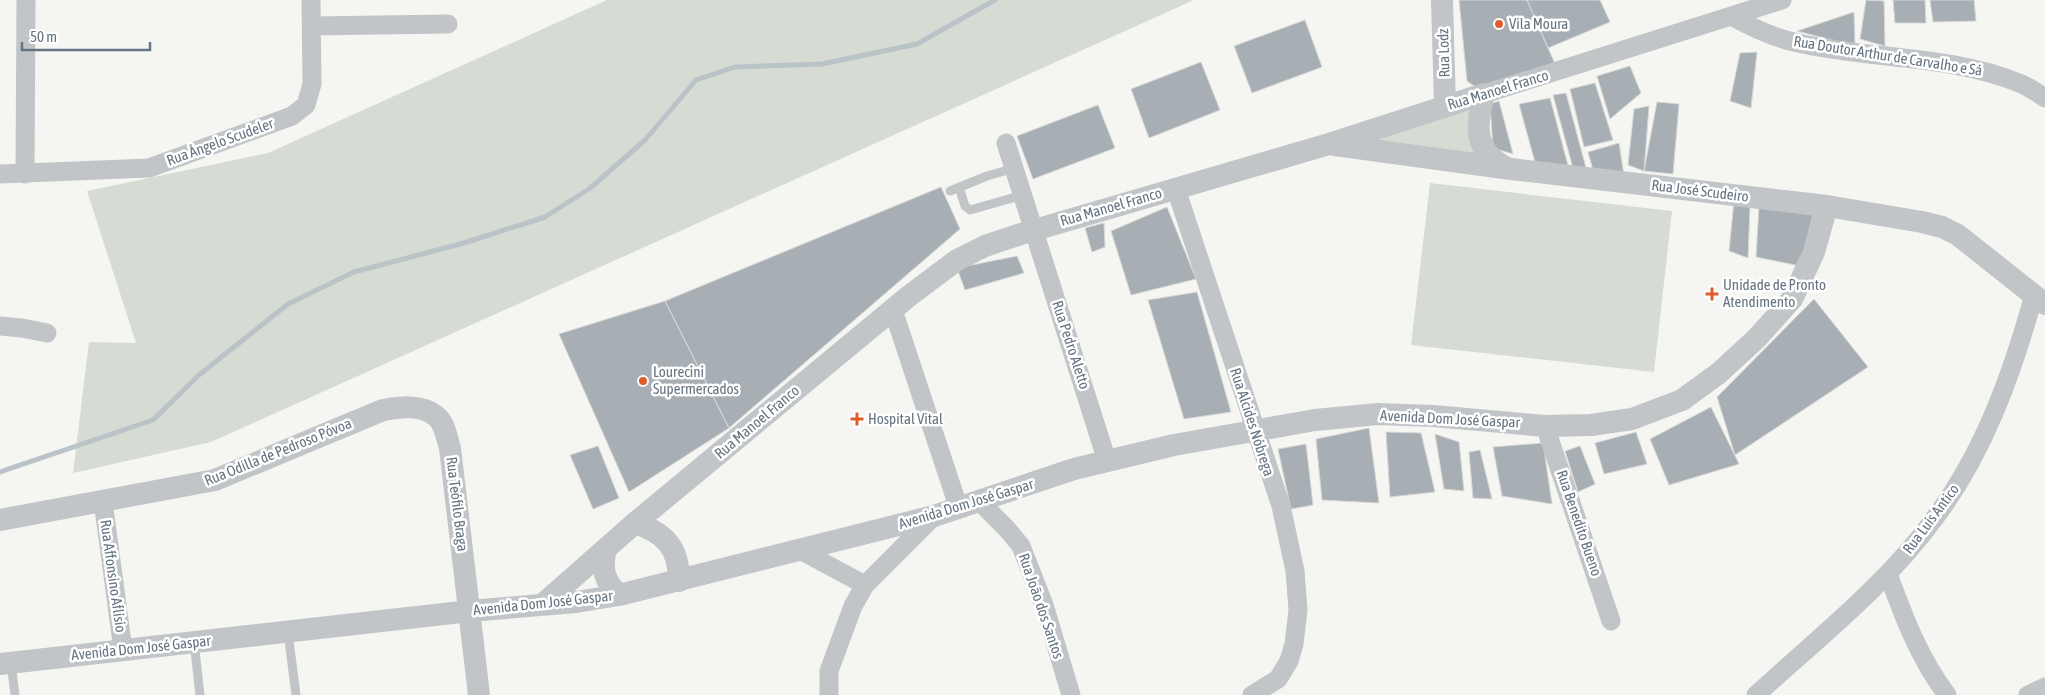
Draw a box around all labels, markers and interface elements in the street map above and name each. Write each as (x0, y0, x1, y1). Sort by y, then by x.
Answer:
place label: Vila Moura (1509, 15, 1568, 32)
marker: Vila Moura (1493, 18, 1505, 30)
scale bar (22, 20, 150, 52)
text: 50 m (30, 28, 57, 45)
street label: Rua Lodz (1434, 28, 1453, 78)
street label: Rua Doutor Arthur de Carvalho e Sá (1793, 32, 1984, 79)
street label: Rua Manoel Franco (1445, 66, 1550, 113)
street label: Rua Ângelo Scudeler (164, 114, 276, 169)
street label: Rua José Scudeiro (1651, 176, 1750, 205)
street label: Rua Manoel Franco (1058, 184, 1164, 229)
place label: Unidade de Pronto Atendimento (1723, 276, 1826, 310)
marker: Unidade de Pronto Atendimento (1705, 287, 1719, 301)
street label: Rua Pedro Aletto (1049, 299, 1094, 391)
place label: Lourecini Supermercados (653, 363, 739, 397)
street label: Rua Alcides Nóbrega (1227, 366, 1278, 478)
marker: Lourecini Supermercados (637, 375, 649, 387)
street label: Rua Manoel Franco (711, 381, 802, 462)
street label: Avenida Dom José Gaspar (1380, 406, 1521, 431)
place label: Hospital Vital (868, 410, 943, 427)
marker: Hospital Vital (850, 412, 864, 426)
street label: Rua Odilla de Pedroso Póvoa (202, 414, 354, 489)
street label: Rua Teófilo Braga (443, 456, 472, 552)
street label: Rua Benedito Bueno (1553, 468, 1606, 578)
street label: Avenida Dom José Gaspar (896, 475, 1036, 532)
street label: Rua Luís Antico (1899, 481, 1962, 557)
street label: Rua Affonsino Aflísio (97, 519, 130, 633)
street label: Rua João dos Santos (1015, 551, 1067, 661)
street label: Avenida Dom José Gaspar (472, 587, 614, 618)
street label: Avenida Dom José Gaspar (70, 632, 212, 663)

